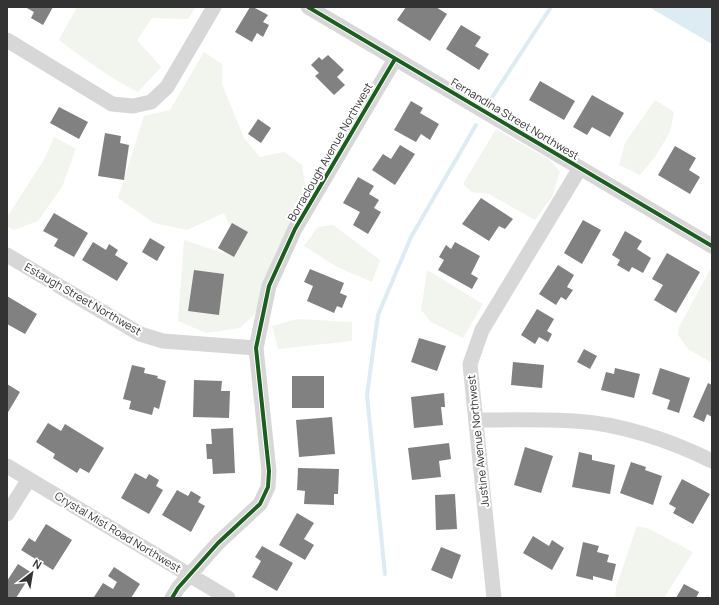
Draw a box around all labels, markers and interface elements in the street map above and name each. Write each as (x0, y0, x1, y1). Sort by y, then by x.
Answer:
street label: Fernandina Street Northwest (448, 74, 582, 163)
street label: Borraclough Avenue Northwest (284, 80, 375, 224)
street label: Estaugh Street Northwest (22, 259, 144, 338)
street label: Justine Avenue Northwest (463, 374, 492, 508)
street label: Crystal Mist Road Northwest (52, 488, 184, 575)
north arrow (12, 553, 52, 593)
text: N (30, 556, 45, 573)

